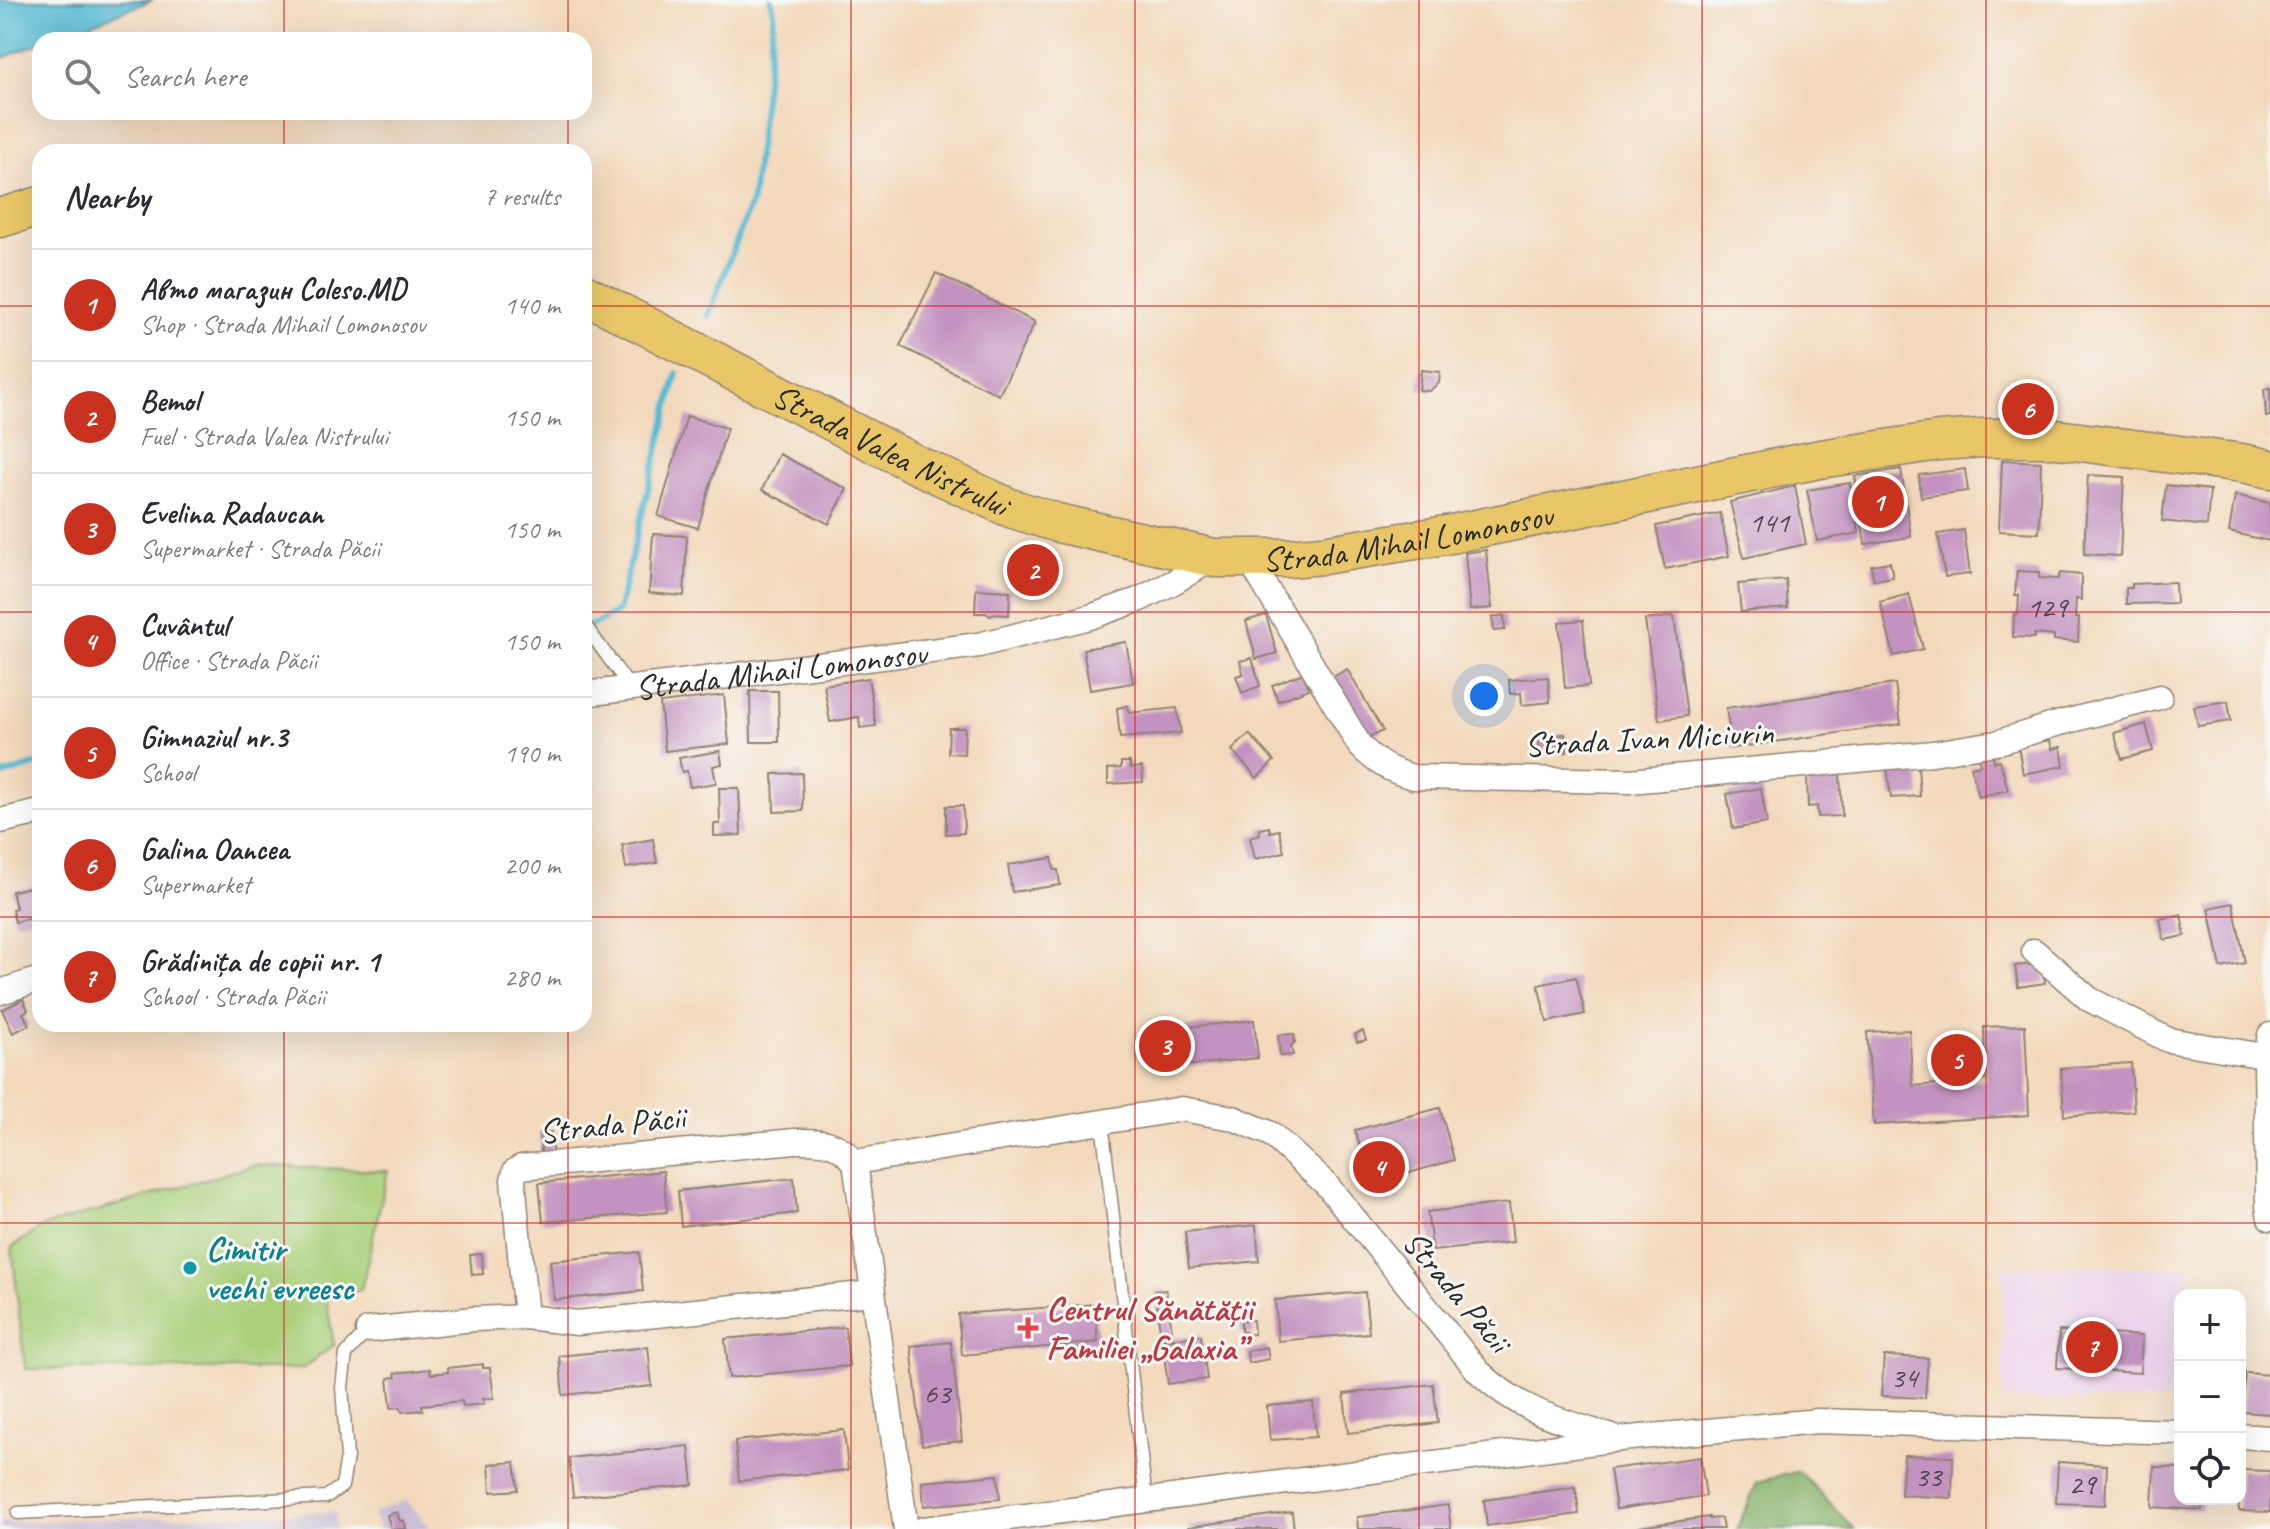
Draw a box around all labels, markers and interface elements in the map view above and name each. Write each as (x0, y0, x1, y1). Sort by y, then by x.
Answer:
search box (32, 32, 592, 120)
icon: search (60, 54, 104, 98)
text: Search here (124, 57, 246, 95)
text: Nearby (64, 175, 150, 218)
text: 7 results (484, 180, 560, 213)
text: Авто магазин Coleso.MD (140, 270, 406, 308)
text: 1 (84, 289, 96, 322)
text: 140 m (504, 289, 560, 322)
text: Shop · Strada Mihail Lomonosov (140, 308, 425, 341)
street label: Strada Valea Nistrului (766, 373, 1019, 528)
pin: 6 (2002, 379, 2054, 439)
text: Bemol (140, 382, 199, 420)
text: 2 (84, 401, 96, 434)
text: 150 m (504, 401, 560, 434)
text: Fuel · Strada Valea Nistrului (140, 420, 388, 453)
pin: 1 (1852, 472, 1904, 532)
street label: Strada Mihail Lomonosov (1263, 492, 1558, 580)
text: Evelina Radaucan (140, 494, 323, 532)
house number: 141 (1749, 503, 1791, 541)
text: 3 (84, 513, 96, 546)
text: 150 m (504, 513, 560, 546)
text: Supermarket · Strada Păcii (140, 532, 380, 565)
pin: 2 (1007, 540, 1059, 600)
house number: 129 (2027, 588, 2070, 626)
text: Cuvântul (140, 606, 228, 644)
text: 4 (84, 625, 96, 658)
text: 150 m (504, 625, 560, 658)
street label: Strada Mihail Lomonosov (633, 630, 931, 709)
text: Office · Strada Păcii (140, 644, 317, 677)
your location (1464, 676, 1504, 716)
street label: Strada Ivan Miciurin (1523, 710, 1775, 766)
text: Gimnaziul nr.3 (140, 718, 287, 756)
text: 5 (84, 737, 96, 770)
text: 190 m (504, 737, 560, 770)
text: School (140, 756, 196, 789)
text: Galina Oancea (140, 830, 289, 868)
text: 6 (84, 849, 96, 882)
text: 200 m (504, 849, 560, 882)
text: Supermarket (140, 868, 251, 901)
text: Grădinița de copii nr. 1 (140, 942, 380, 980)
text: 7 (84, 961, 96, 994)
text: 280 m (504, 961, 560, 994)
text: School · Strada Păcii (140, 980, 325, 1013)
pin: 3 (1139, 1016, 1191, 1076)
pin: 5 (1931, 1030, 1983, 1090)
street label: Strada Păcii (537, 1095, 691, 1153)
pin: 4 (1353, 1137, 1405, 1197)
street label: Strada Păcii (1394, 1221, 1523, 1364)
place label: Cimitir vechi evreesc (206, 1227, 355, 1309)
marker: Cimitir vechi evreesc (181, 1259, 199, 1277)
place label: Centrul Sănătății Familiei „Galaxia” (1046, 1287, 1257, 1369)
map controls (2174, 1289, 2246, 1505)
button: + (2174, 1289, 2246, 1361)
marker: Centrul Sănătății Familiei „Galaxia” (1017, 1317, 1039, 1339)
pin: 7 (2066, 1317, 2118, 1377)
house number: 34 (1891, 1358, 1920, 1396)
button: − (2174, 1361, 2246, 1433)
house number: 63 (924, 1374, 953, 1412)
button: locate (2174, 1433, 2246, 1505)
house number: 33 (1915, 1457, 1944, 1495)
house number: 29 (2069, 1465, 2098, 1503)

